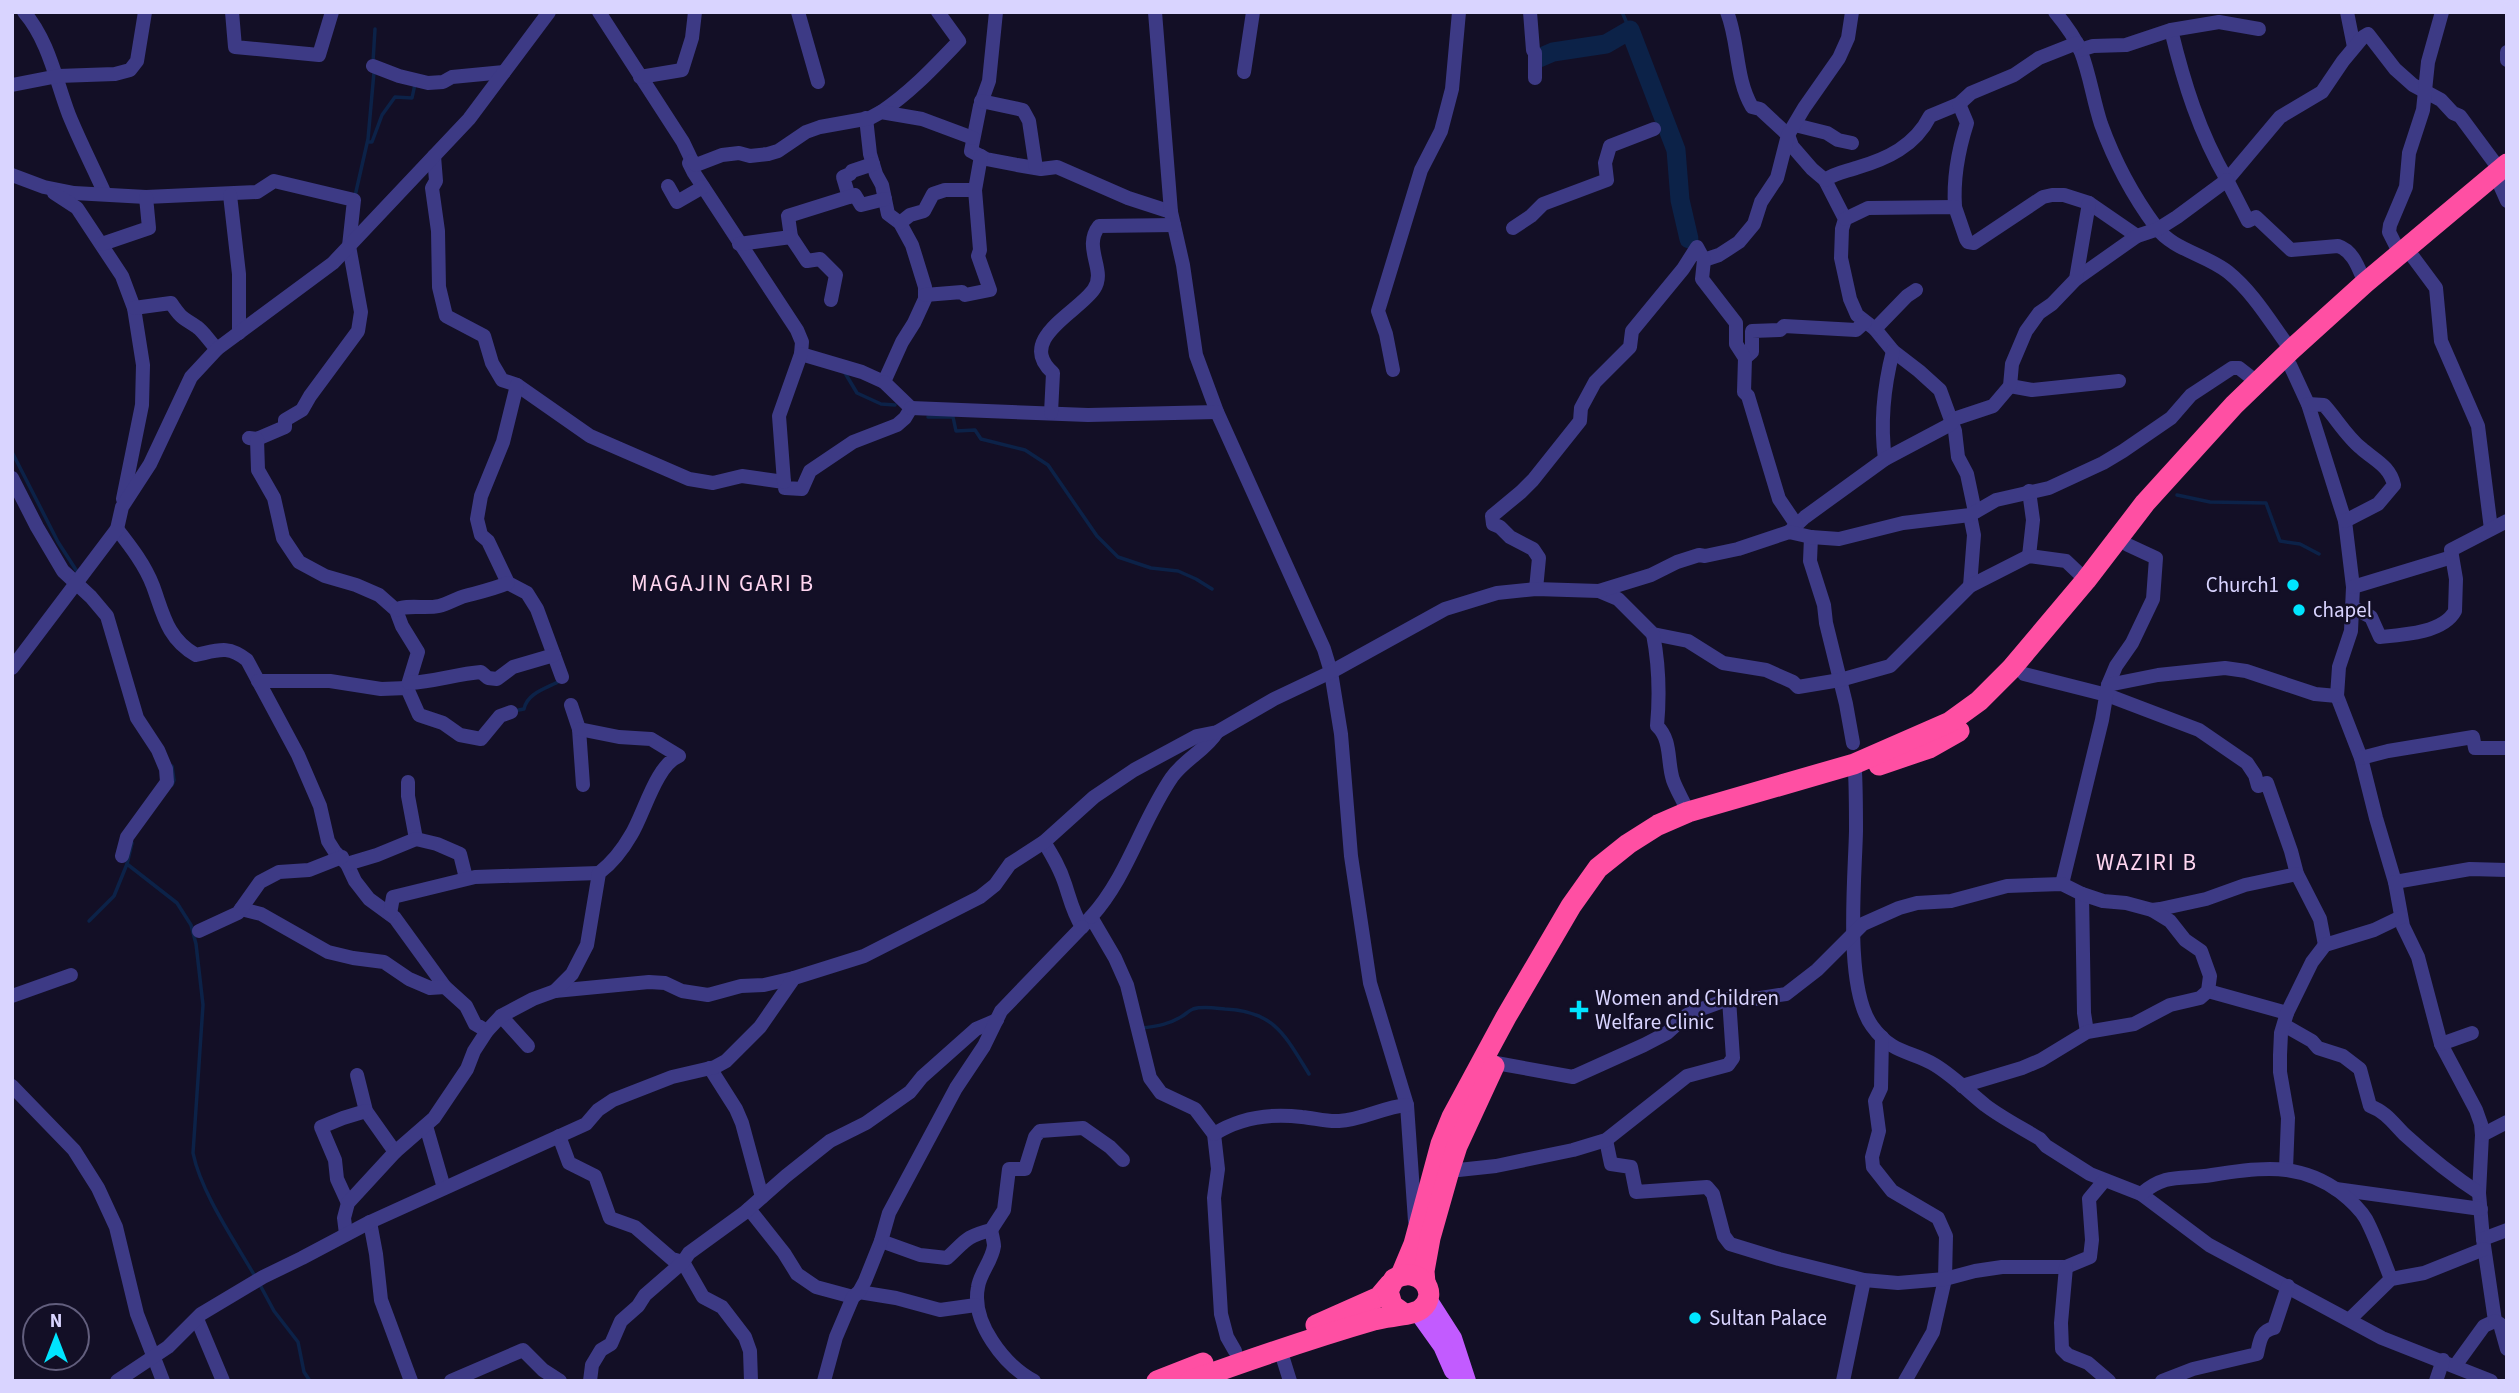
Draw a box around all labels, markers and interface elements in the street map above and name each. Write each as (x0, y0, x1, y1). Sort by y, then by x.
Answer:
district label: MAGAJIN GARI B (631, 567, 815, 600)
place label: Church1 (2206, 570, 2279, 600)
marker: Church1 (2285, 577, 2301, 593)
place label: chapel (2313, 595, 2372, 625)
marker: chapel (2291, 602, 2307, 618)
district label: WAZIRI B (2096, 846, 2198, 879)
place label: Women and Children Welfare Clinic (1595, 983, 1779, 1037)
marker: Women and Children Welfare Clinic (1569, 1000, 1589, 1020)
north arrow (21, 1302, 91, 1372)
place label: Sultan Palace (1709, 1303, 1827, 1333)
text: N (50, 1308, 62, 1335)
marker: Sultan Palace (1687, 1310, 1703, 1326)

